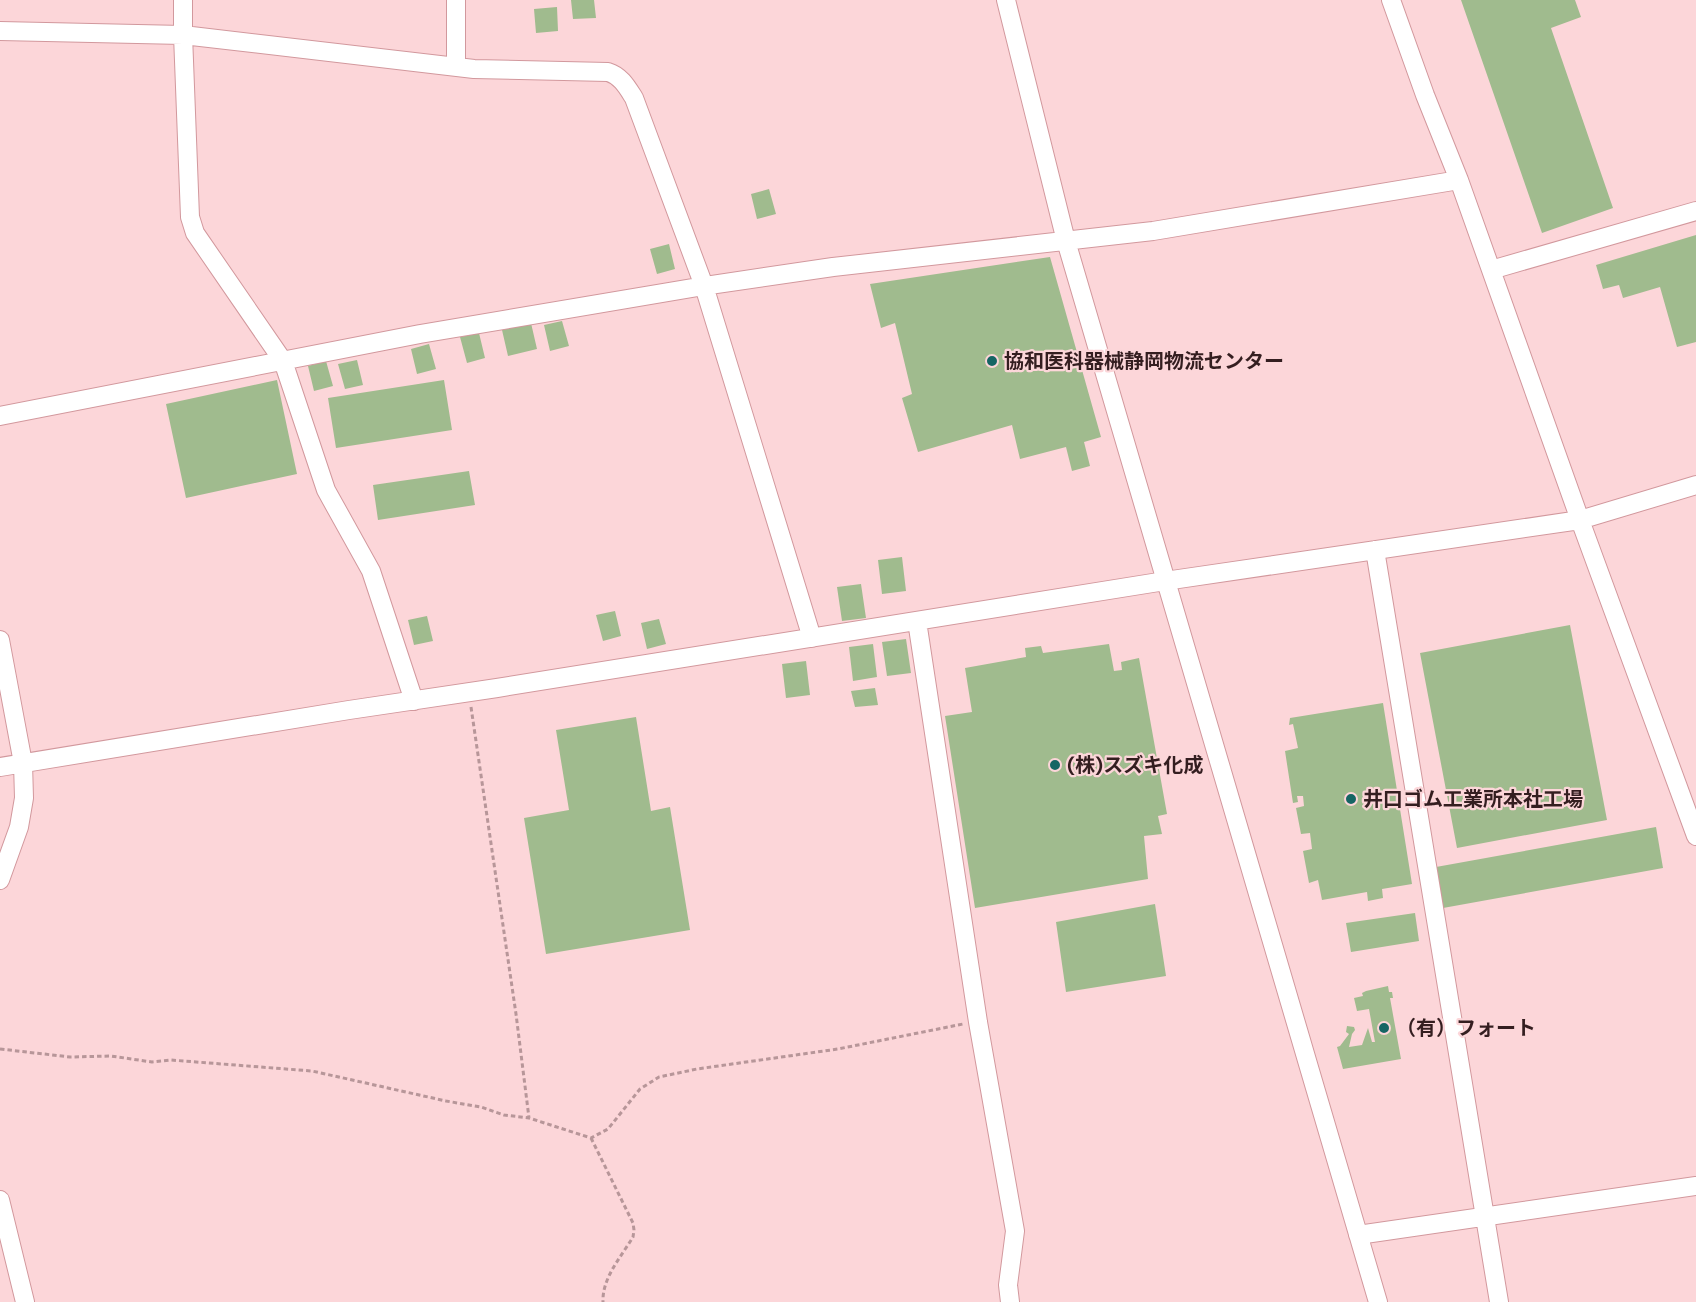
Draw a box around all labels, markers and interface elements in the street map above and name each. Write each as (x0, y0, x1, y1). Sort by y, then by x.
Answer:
place label: 協和医科器械静岡物流センター (1004, 348, 1284, 374)
marker: 協和医科器械静岡物流センター (985, 354, 999, 368)
place label: (株)スズキ化成 (1067, 752, 1203, 778)
marker: (株)スズキ化成 (1048, 758, 1062, 772)
place label: 井口ゴム工業所本社工場 (1363, 786, 1583, 812)
marker: 井口ゴム工業所本社工場 (1344, 792, 1358, 806)
place label: （有）フォート (1396, 1015, 1536, 1041)
marker: （有）フォート (1377, 1021, 1391, 1035)

